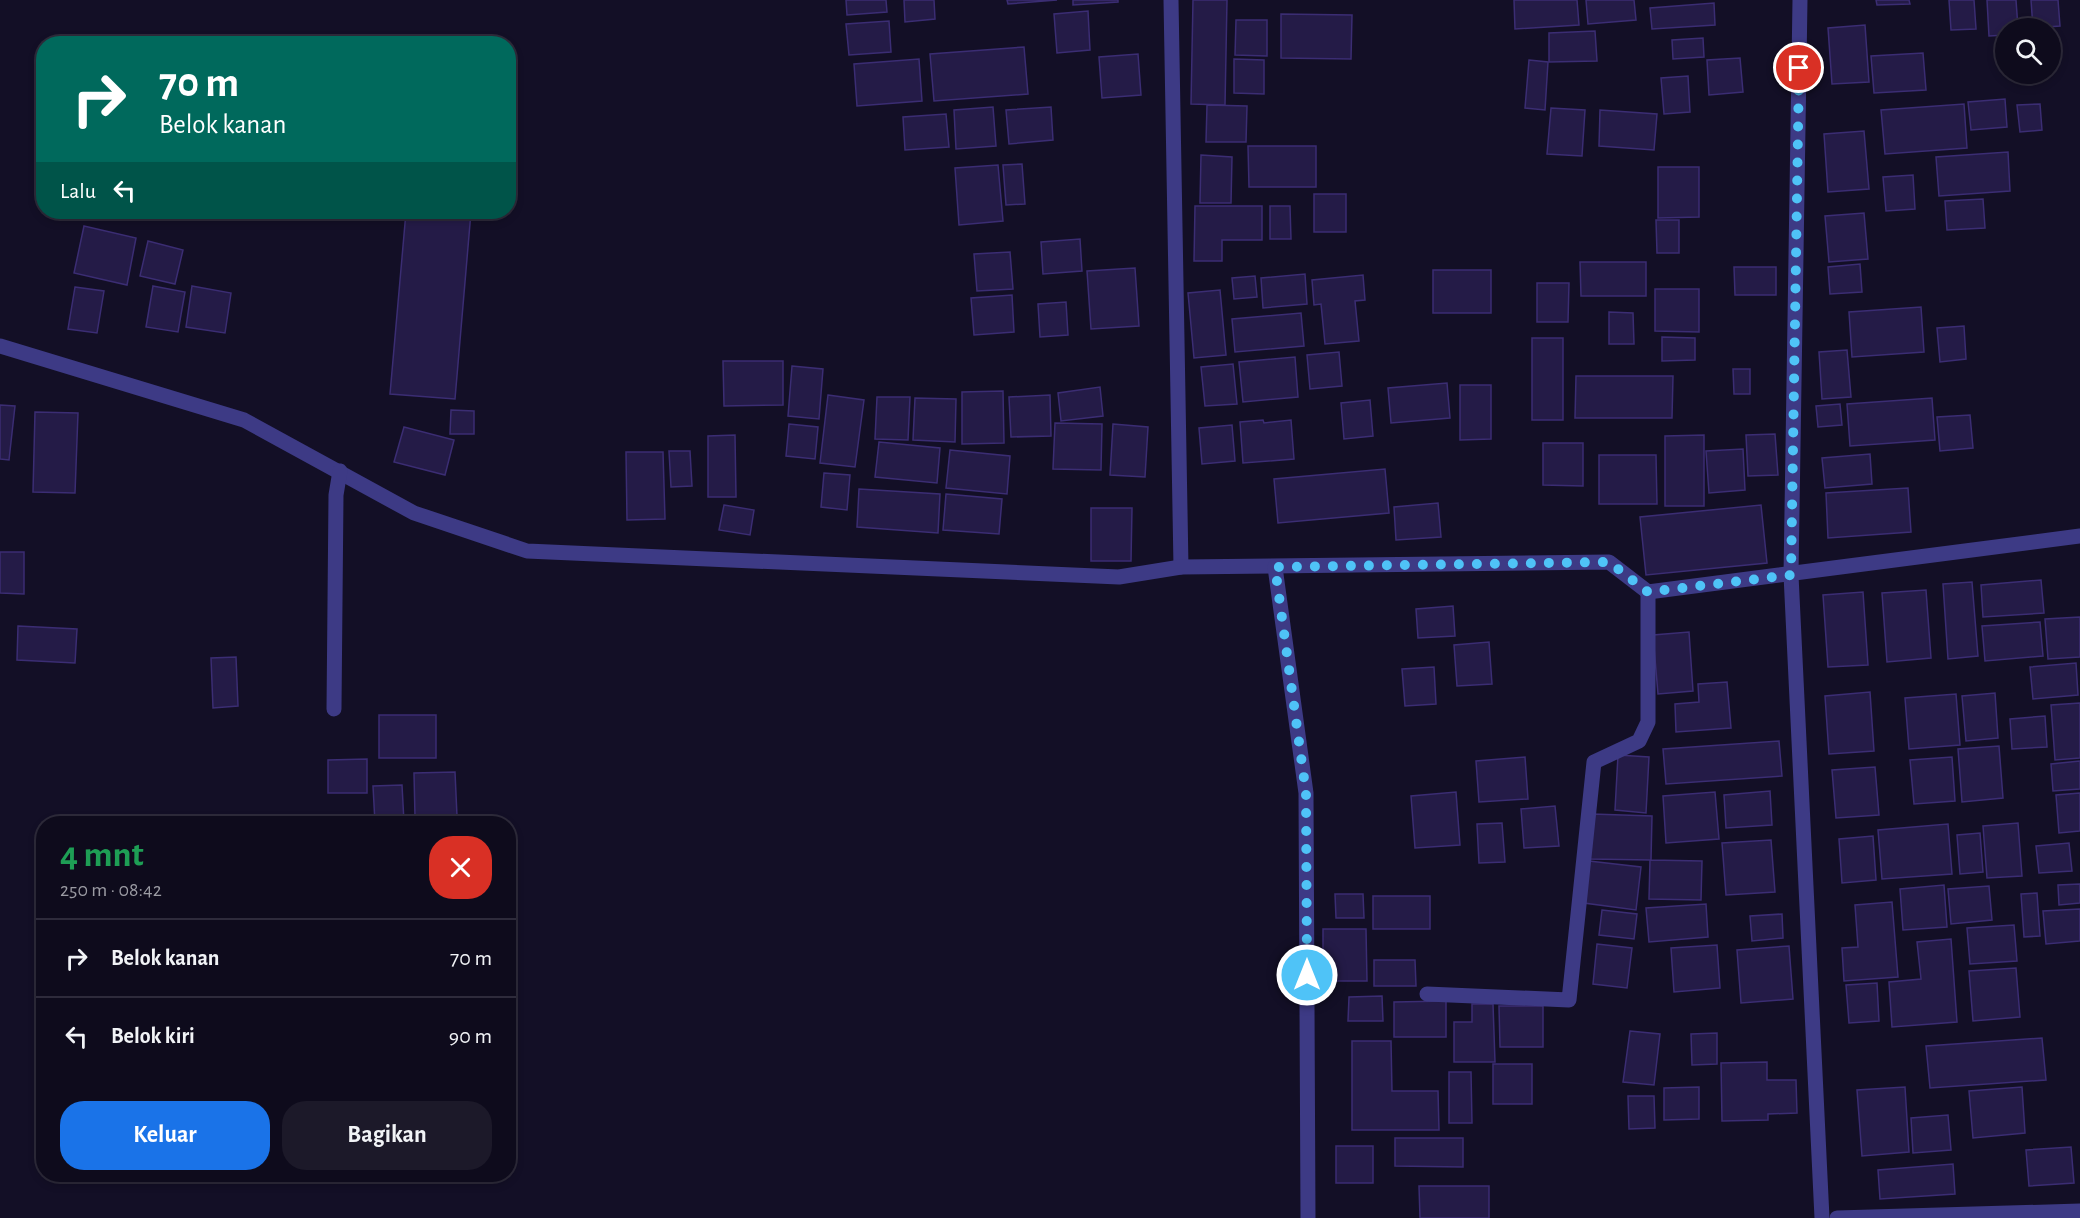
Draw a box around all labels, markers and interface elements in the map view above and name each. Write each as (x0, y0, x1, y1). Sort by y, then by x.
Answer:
map controls (1995, 18, 2061, 84)
button: search (1995, 18, 2061, 84)
pin (1773, 42, 1824, 93)
icon: arrive (1782, 51, 1815, 84)
icon: right (60, 60, 138, 138)
text: 70 m (159, 62, 239, 104)
text: Belok kanan (159, 111, 286, 138)
icon: left (108, 174, 141, 207)
text: Lalu (60, 180, 96, 202)
button: close (429, 836, 492, 899)
text: 4 mnt (60, 837, 144, 873)
text: 250 m · 08:42 (60, 880, 162, 900)
icon: right (60, 942, 93, 975)
position arrow (1275, 943, 1339, 1007)
text: Belok kanan (111, 947, 219, 969)
text: 70 m (450, 947, 492, 969)
icon: left (60, 1020, 93, 1053)
text: Belok kiri (111, 1025, 195, 1047)
text: 90 m (449, 1025, 492, 1047)
button: Keluar (60, 1101, 270, 1170)
button: Bagikan (282, 1101, 492, 1170)

